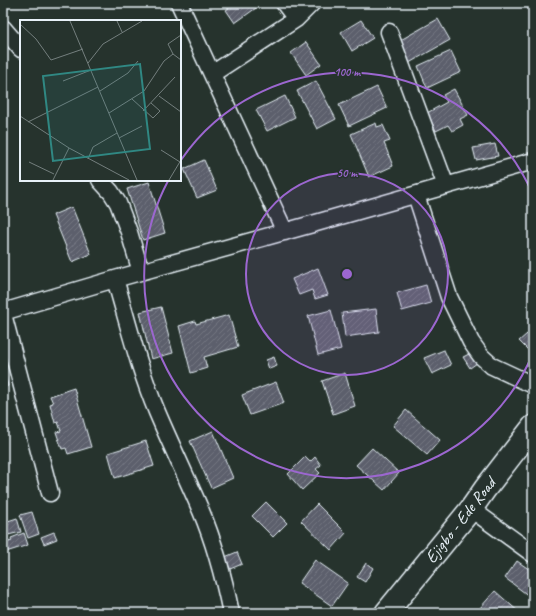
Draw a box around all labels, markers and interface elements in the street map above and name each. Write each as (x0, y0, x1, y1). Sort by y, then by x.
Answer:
inset map (20, 20, 181, 181)
text: 100 m (334, 64, 361, 80)
text: 50 m (337, 165, 358, 181)
centre of rings (340, 267, 354, 281)
street label: Ejigbo - Ede Road (420, 471, 502, 567)

